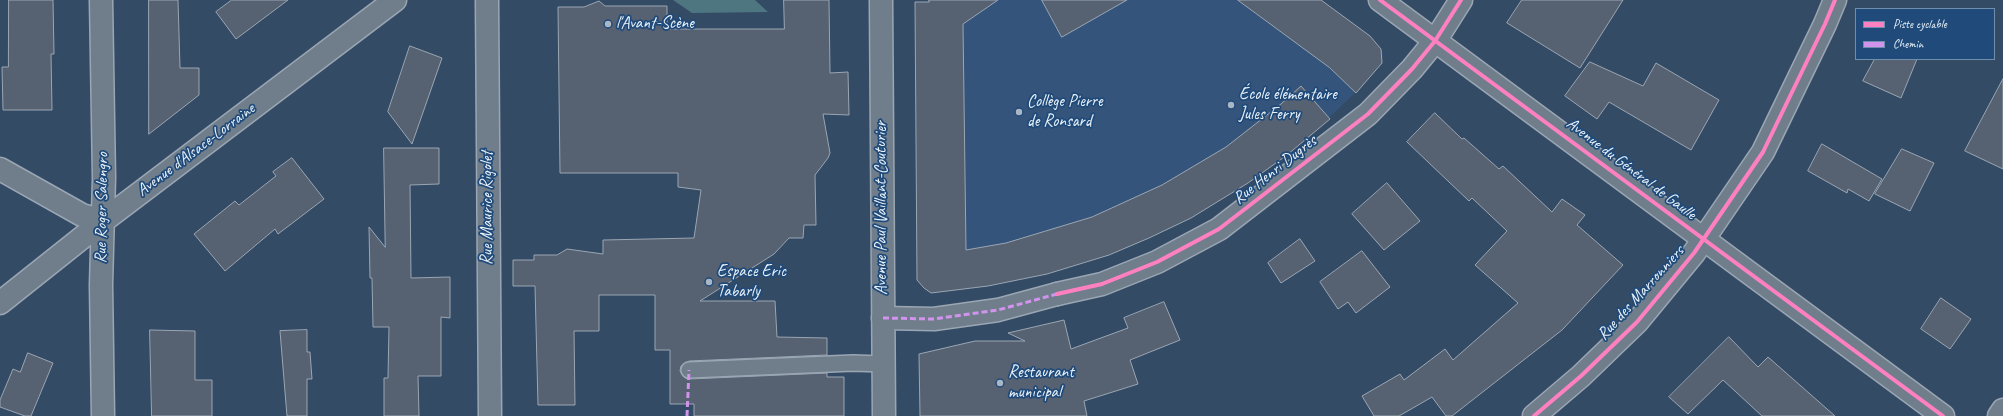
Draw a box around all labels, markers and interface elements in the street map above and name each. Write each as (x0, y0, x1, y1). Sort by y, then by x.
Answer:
legend (1855, 8, 1995, 60)
place label: l'Avant-Scène (616, 14, 694, 34)
text: Piste cyclable (1893, 16, 1947, 32)
marker: l'Avant-Scène (603, 19, 613, 29)
text: Chemin (1893, 36, 1923, 52)
place label: École élémentaire Jules Ferry (1239, 85, 1337, 125)
place label: Collège Pierre de Ronsard (1027, 92, 1102, 132)
street label: Avenue d'Alsace-Lorraine (133, 99, 259, 201)
marker: École élémentaire Jules Ferry (1226, 100, 1236, 110)
marker: Collège Pierre de Ronsard (1014, 107, 1024, 117)
street label: Avenue du Général de Gaulle (1562, 114, 1700, 224)
street label: Avenue Paul Vaillant-Couturier (872, 121, 892, 295)
street label: Rue Henri Dugrès (1229, 131, 1321, 209)
street label: Rue Maurice Rigolet (478, 151, 498, 265)
street label: Rue Roger Salengro (91, 152, 113, 264)
street label: Rue des Marronniers (1593, 241, 1689, 345)
place label: Espace Eric Tabarly (717, 262, 786, 302)
marker: Espace Eric Tabarly (704, 277, 714, 287)
place label: Restaurant municipal (1008, 363, 1074, 403)
marker: Restaurant municipal (995, 378, 1005, 388)

